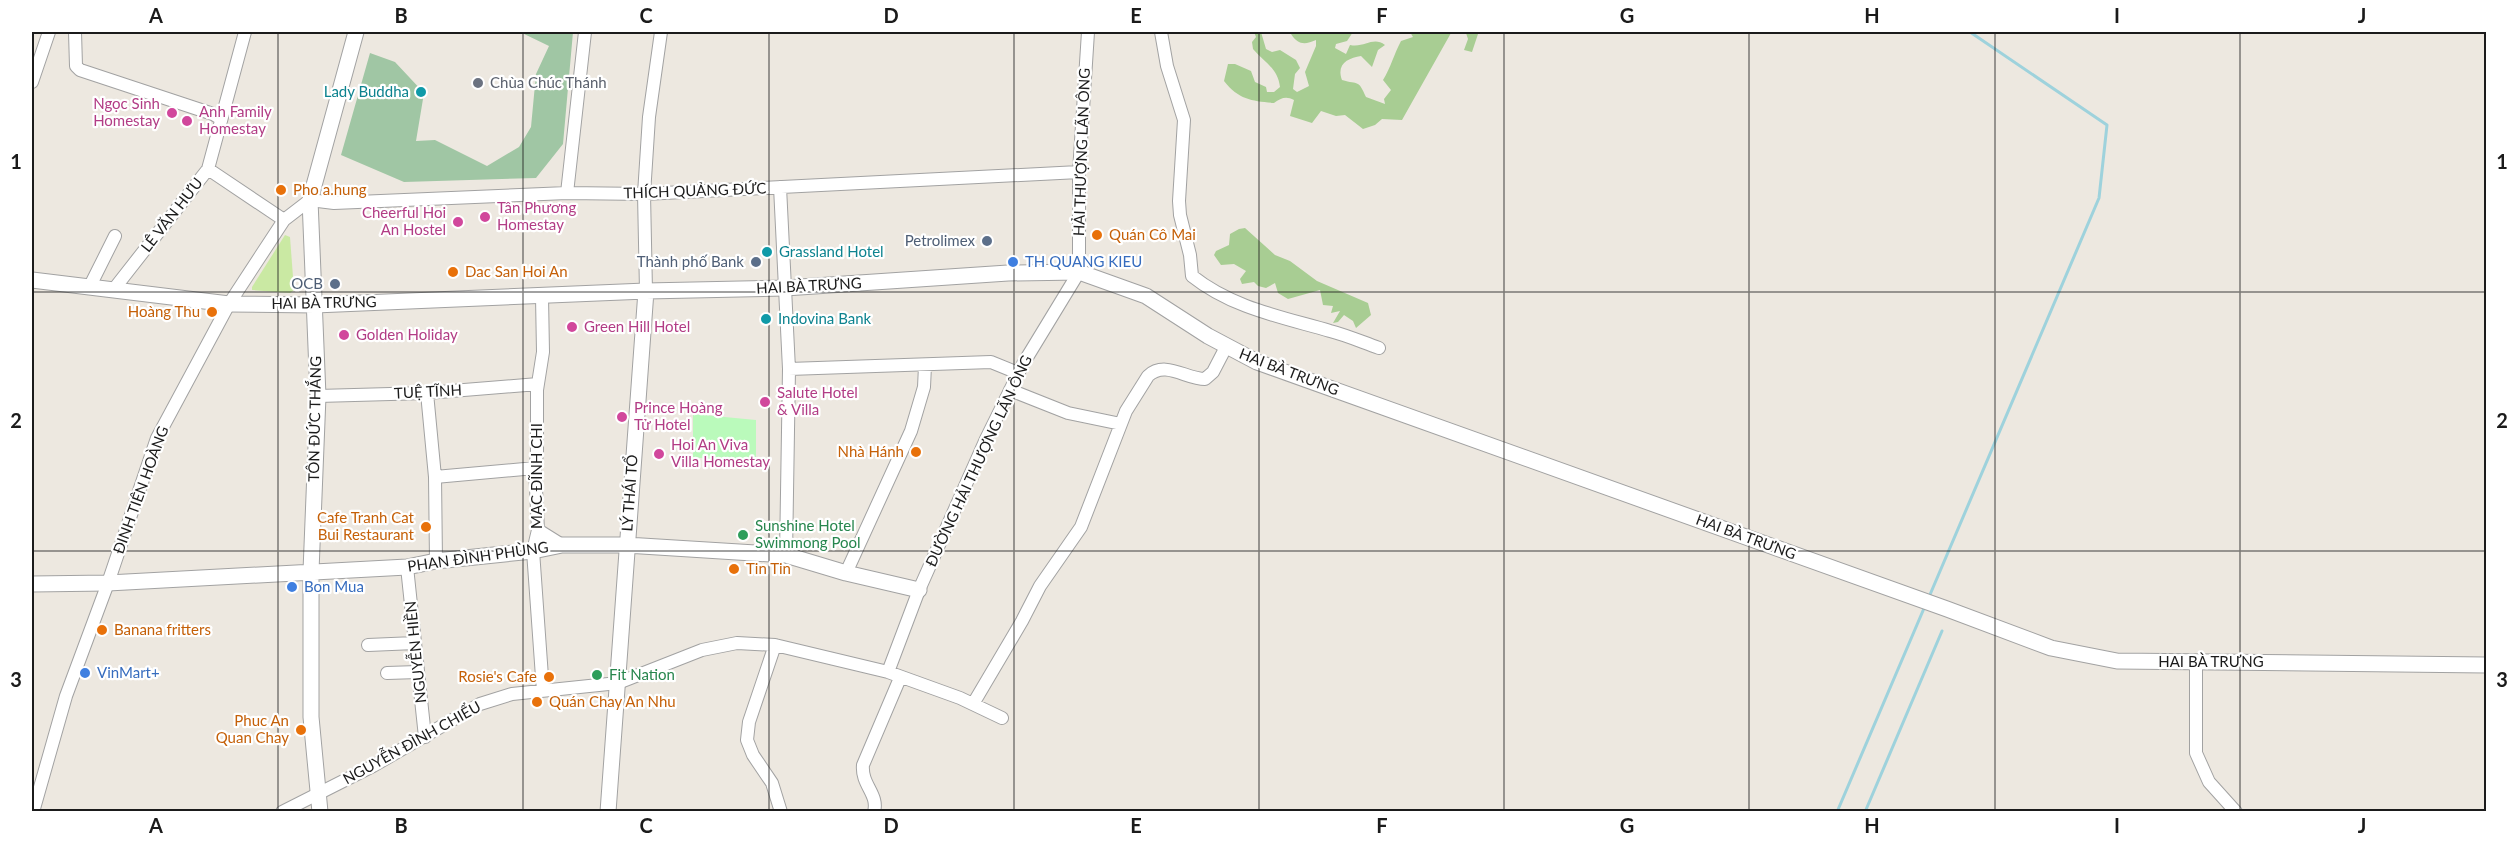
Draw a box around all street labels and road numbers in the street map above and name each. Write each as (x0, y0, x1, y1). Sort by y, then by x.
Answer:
street label: HẢI THƯỢNG LÃN ÔNG (1069, 67, 1093, 236)
street label: LÊ VĂN HƯU (137, 174, 206, 255)
street label: THÍCH QUẢNG ĐỨC (623, 179, 767, 201)
street label: HAI BÀ TRƯNG (756, 273, 862, 297)
street label: HAI BÀ TRƯNG (271, 292, 377, 312)
street label: HAI BÀ TRƯNG (1237, 344, 1342, 398)
street label: ĐƯỜNG HẢI THƯỢNG LÃN ÔNG (921, 352, 1035, 569)
street label: TÔN ĐỨC THẮNG (303, 356, 324, 482)
street label: TUỆ TĨNH (394, 380, 462, 402)
street label: ĐINH TIÊN HOÀNG (109, 423, 172, 556)
street label: MẠC ĐĨNH CHI (527, 423, 545, 529)
street label: LÝ THÁI TỔ (616, 454, 641, 532)
street label: HAI BÀ TRƯNG (1694, 510, 1799, 563)
street label: PHAN ĐÌNH PHÙNG (406, 537, 550, 575)
street label: NGUYỄN HIỀN (400, 600, 429, 704)
street label: HAI BÀ TRƯNG (2158, 652, 2264, 670)
street label: NGUYỄN ĐÌNH CHIỂU (339, 696, 483, 787)

